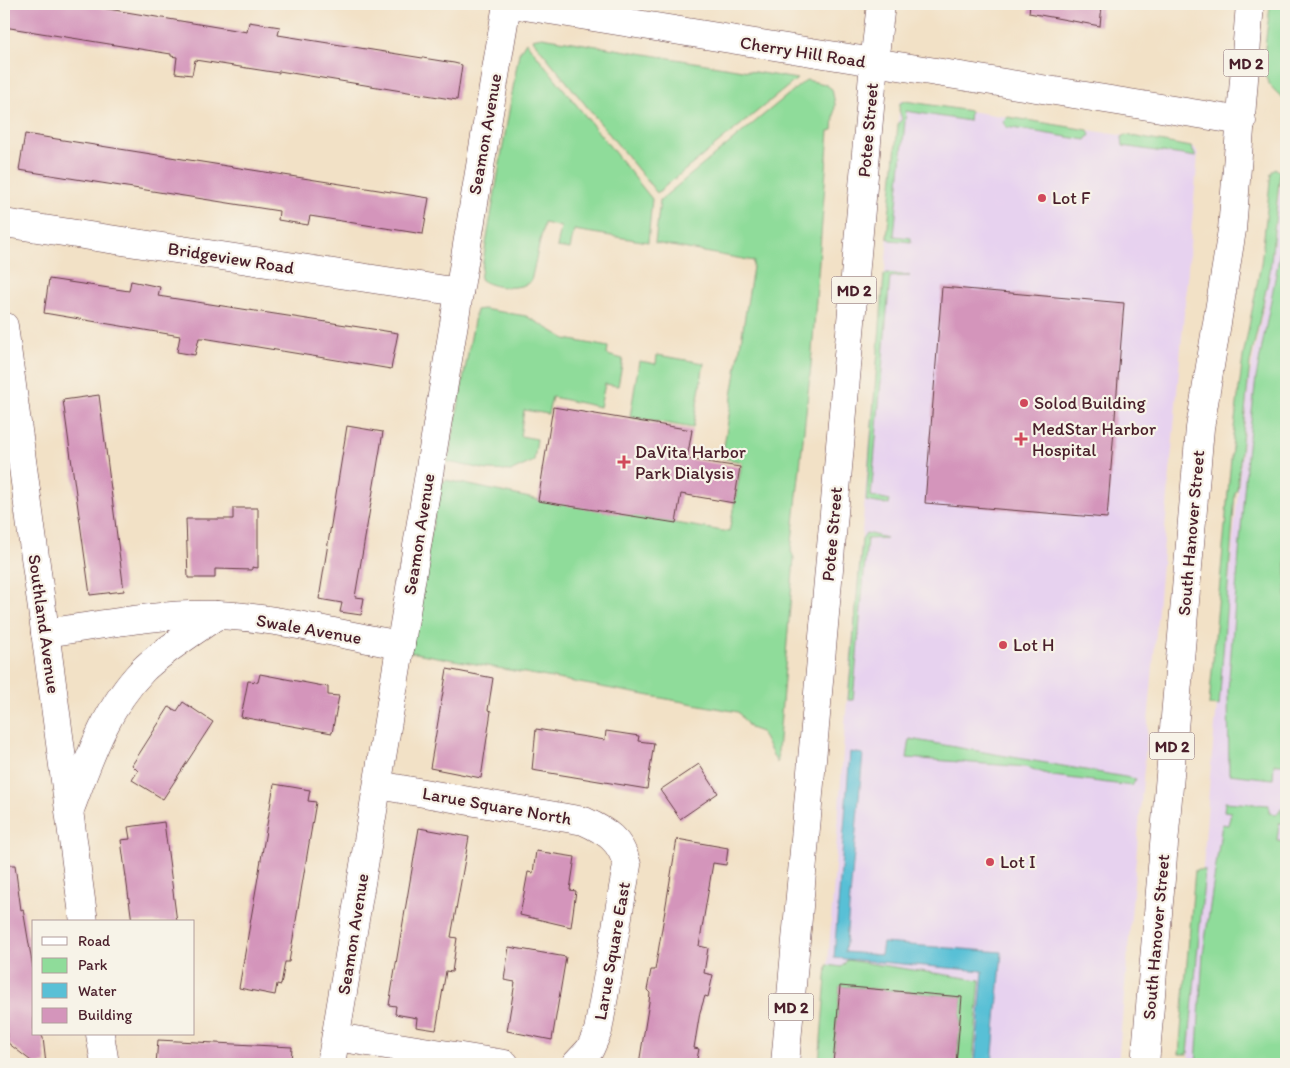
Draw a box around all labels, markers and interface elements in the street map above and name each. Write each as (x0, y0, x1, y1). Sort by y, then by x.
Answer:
street label: Cherry Hill Road (738, 31, 868, 73)
road number: MD 2 (1224, 49, 1268, 76)
street label: Seamon Avenue (464, 72, 506, 196)
street label: Potee Street (853, 82, 883, 178)
place label: Lot F (1052, 187, 1091, 209)
marker: Lot F (1036, 192, 1048, 204)
street label: Bridgeview Road (166, 237, 296, 279)
road number: MD 2 (832, 276, 876, 304)
place label: Solod Building (1034, 392, 1146, 414)
marker: Solod Building (1018, 397, 1030, 409)
place label: MedStar Harbor Hospital (1032, 418, 1157, 461)
marker: MedStar Harbor Hospital (1014, 432, 1028, 446)
place label: DaVita Harbor Park Dialysis (635, 441, 747, 484)
street label: South Hanover Street (1173, 449, 1209, 617)
marker: DaVita Harbor Park Dialysis (617, 455, 631, 469)
street label: Seamon Avenue (399, 472, 439, 596)
street label: Potee Street (817, 486, 847, 582)
street label: Southland Avenue (23, 553, 65, 695)
street label: Swale Avenue (255, 609, 363, 649)
place label: Lot H (1013, 634, 1055, 656)
marker: Lot H (997, 639, 1009, 651)
road number: MD 2 (1150, 732, 1194, 759)
street label: Larue Square North (421, 782, 574, 830)
place label: Lot I (1000, 851, 1036, 873)
street label: South Hanover Street (1138, 853, 1174, 1021)
marker: Lot I (984, 856, 996, 868)
street label: Seamon Avenue (333, 872, 373, 996)
street label: Larue Square East (589, 880, 635, 1022)
legend (32, 920, 195, 1036)
text: Road (78, 932, 111, 950)
text: Park (78, 956, 108, 974)
text: Water (78, 982, 117, 1000)
road number: MD 2 (768, 994, 814, 1020)
text: Building (78, 1006, 132, 1024)

